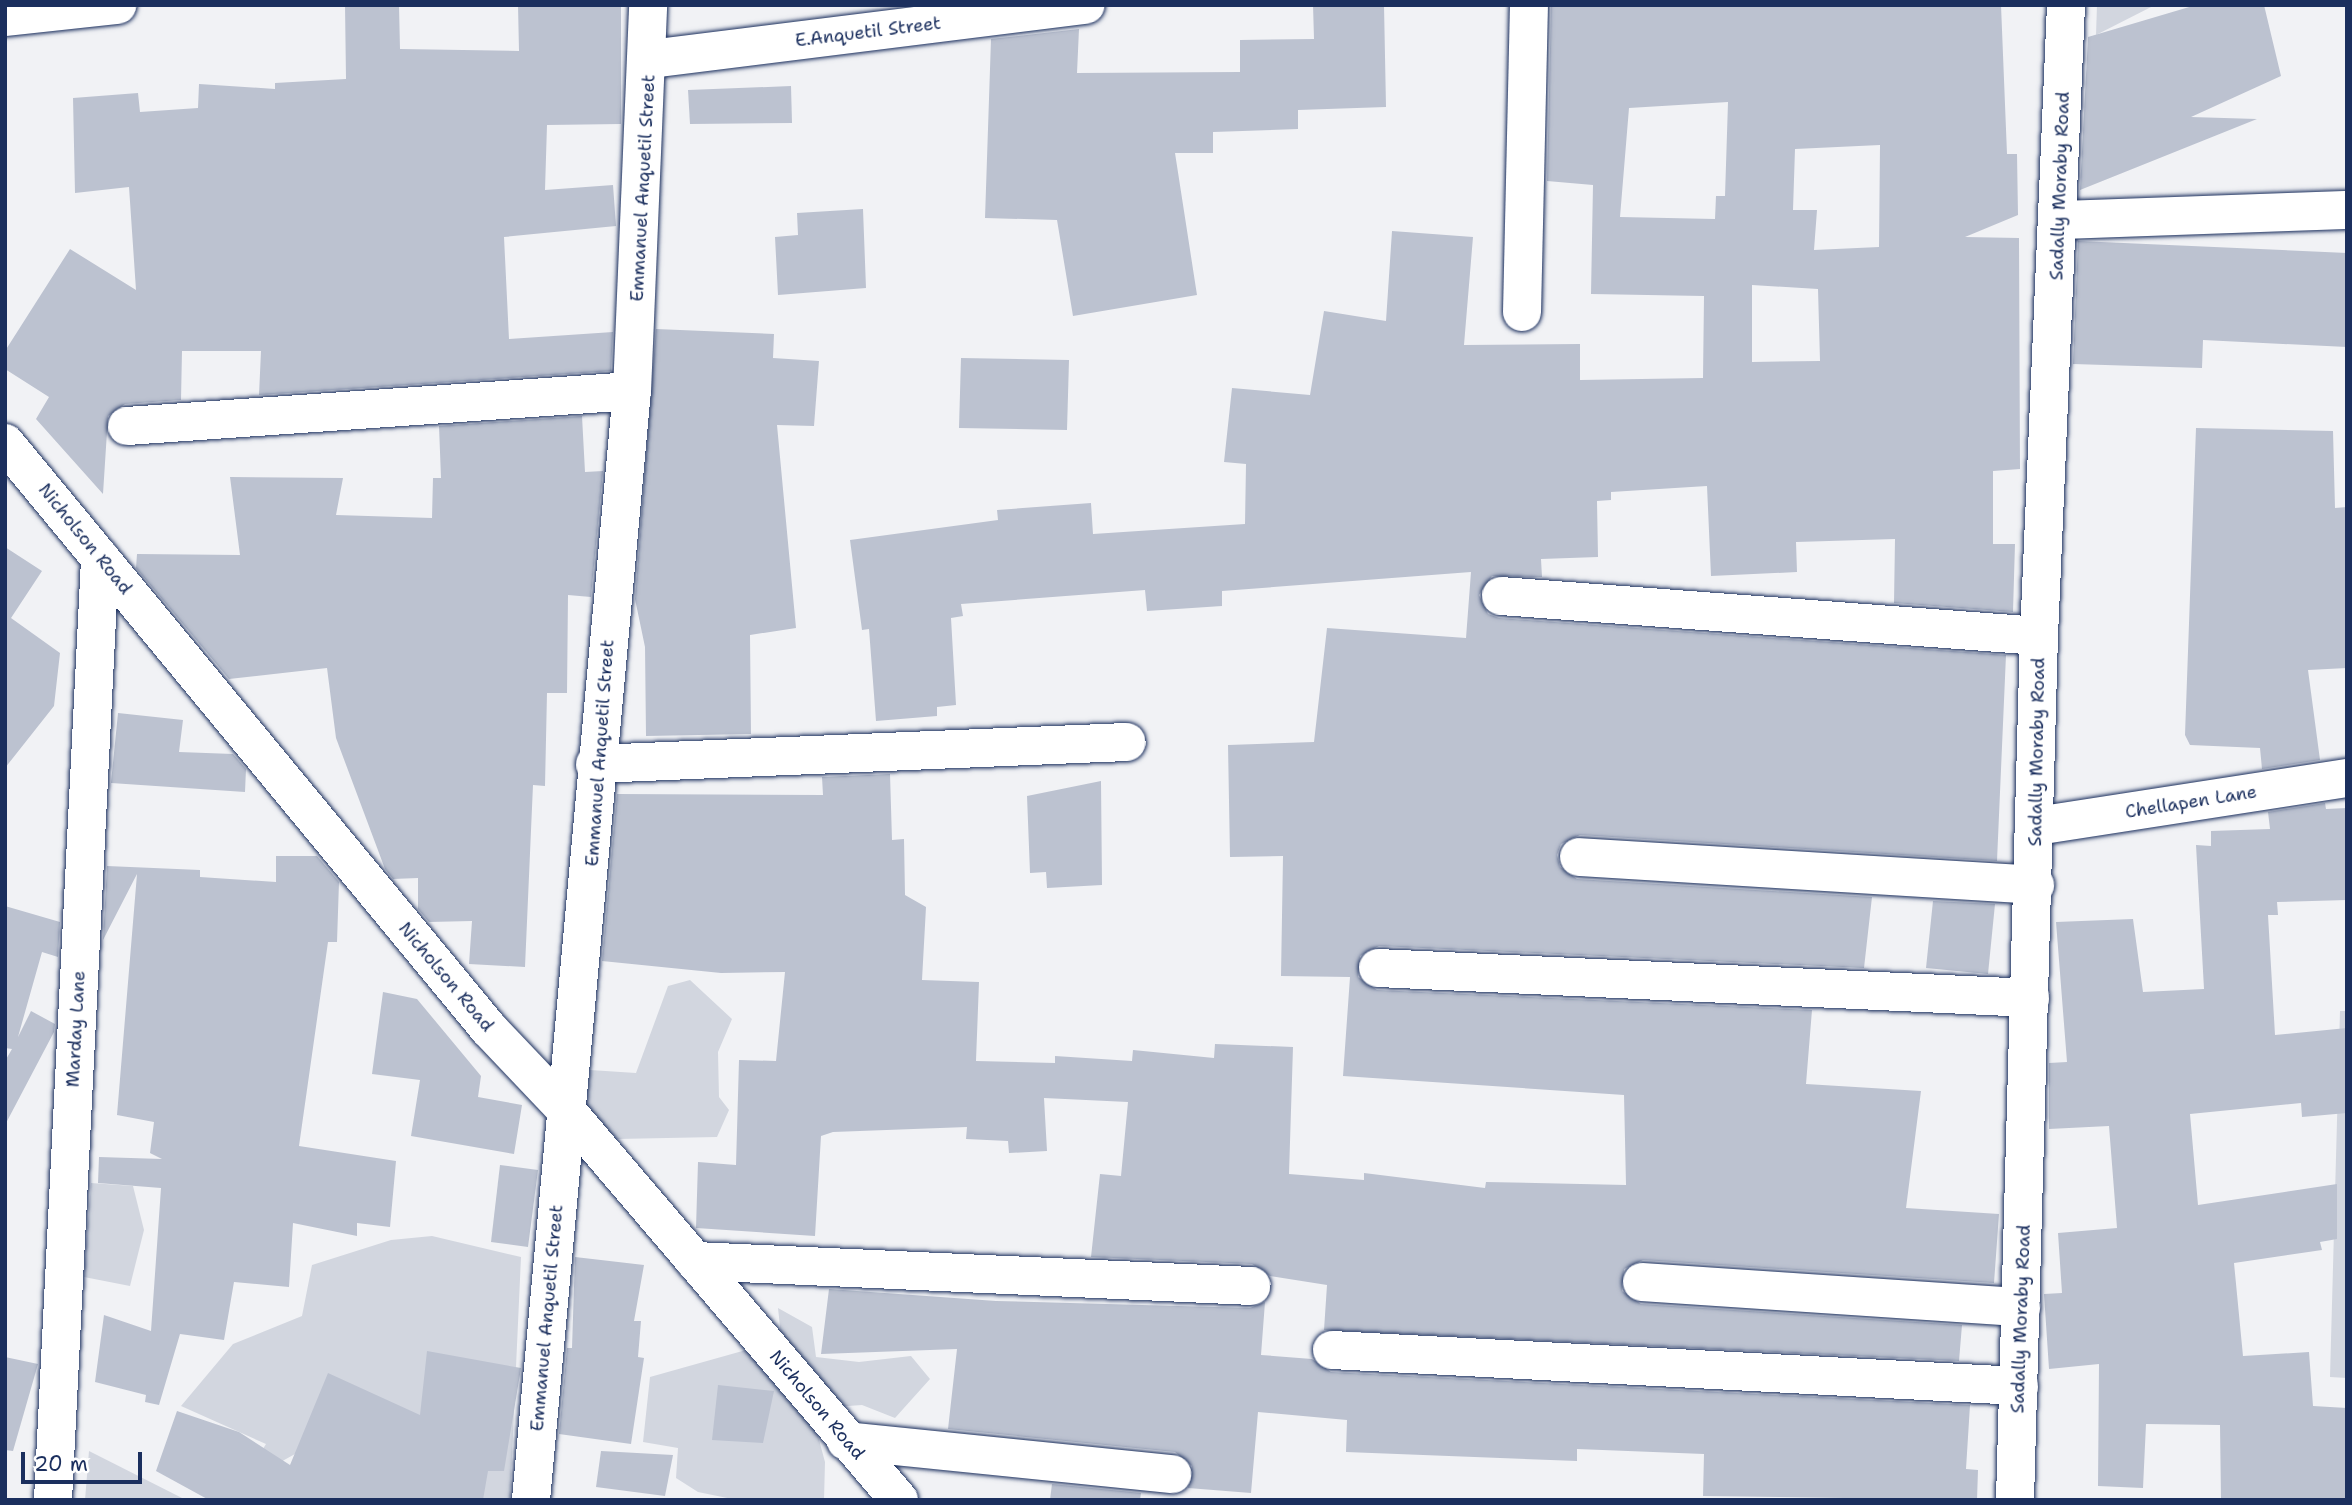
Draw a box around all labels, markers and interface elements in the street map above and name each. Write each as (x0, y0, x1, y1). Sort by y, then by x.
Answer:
street label: E.Anquetil Street (794, 12, 942, 52)
street label: Emmanuel Anquetil Street (626, 74, 660, 302)
street label: Sadally Moraby Road (2046, 91, 2074, 281)
street label: Nicholson Road (34, 479, 136, 599)
street label: Emmanuel Anquetil Street (581, 639, 619, 867)
street label: Sadally Moraby Road (2025, 657, 2049, 847)
street label: Chellapen Lane (2124, 781, 2258, 823)
street label: Nicholson Road (394, 918, 498, 1036)
street label: Marday Lane (62, 970, 90, 1088)
street label: Emmanuel Anquetil Street (526, 1204, 568, 1432)
street label: Sadally Moraby Road (2007, 1224, 2035, 1414)
street label: Nicholson Road (765, 1346, 869, 1464)
scale bar (24, 1438, 145, 1482)
text: 20 m (34, 1450, 88, 1478)

